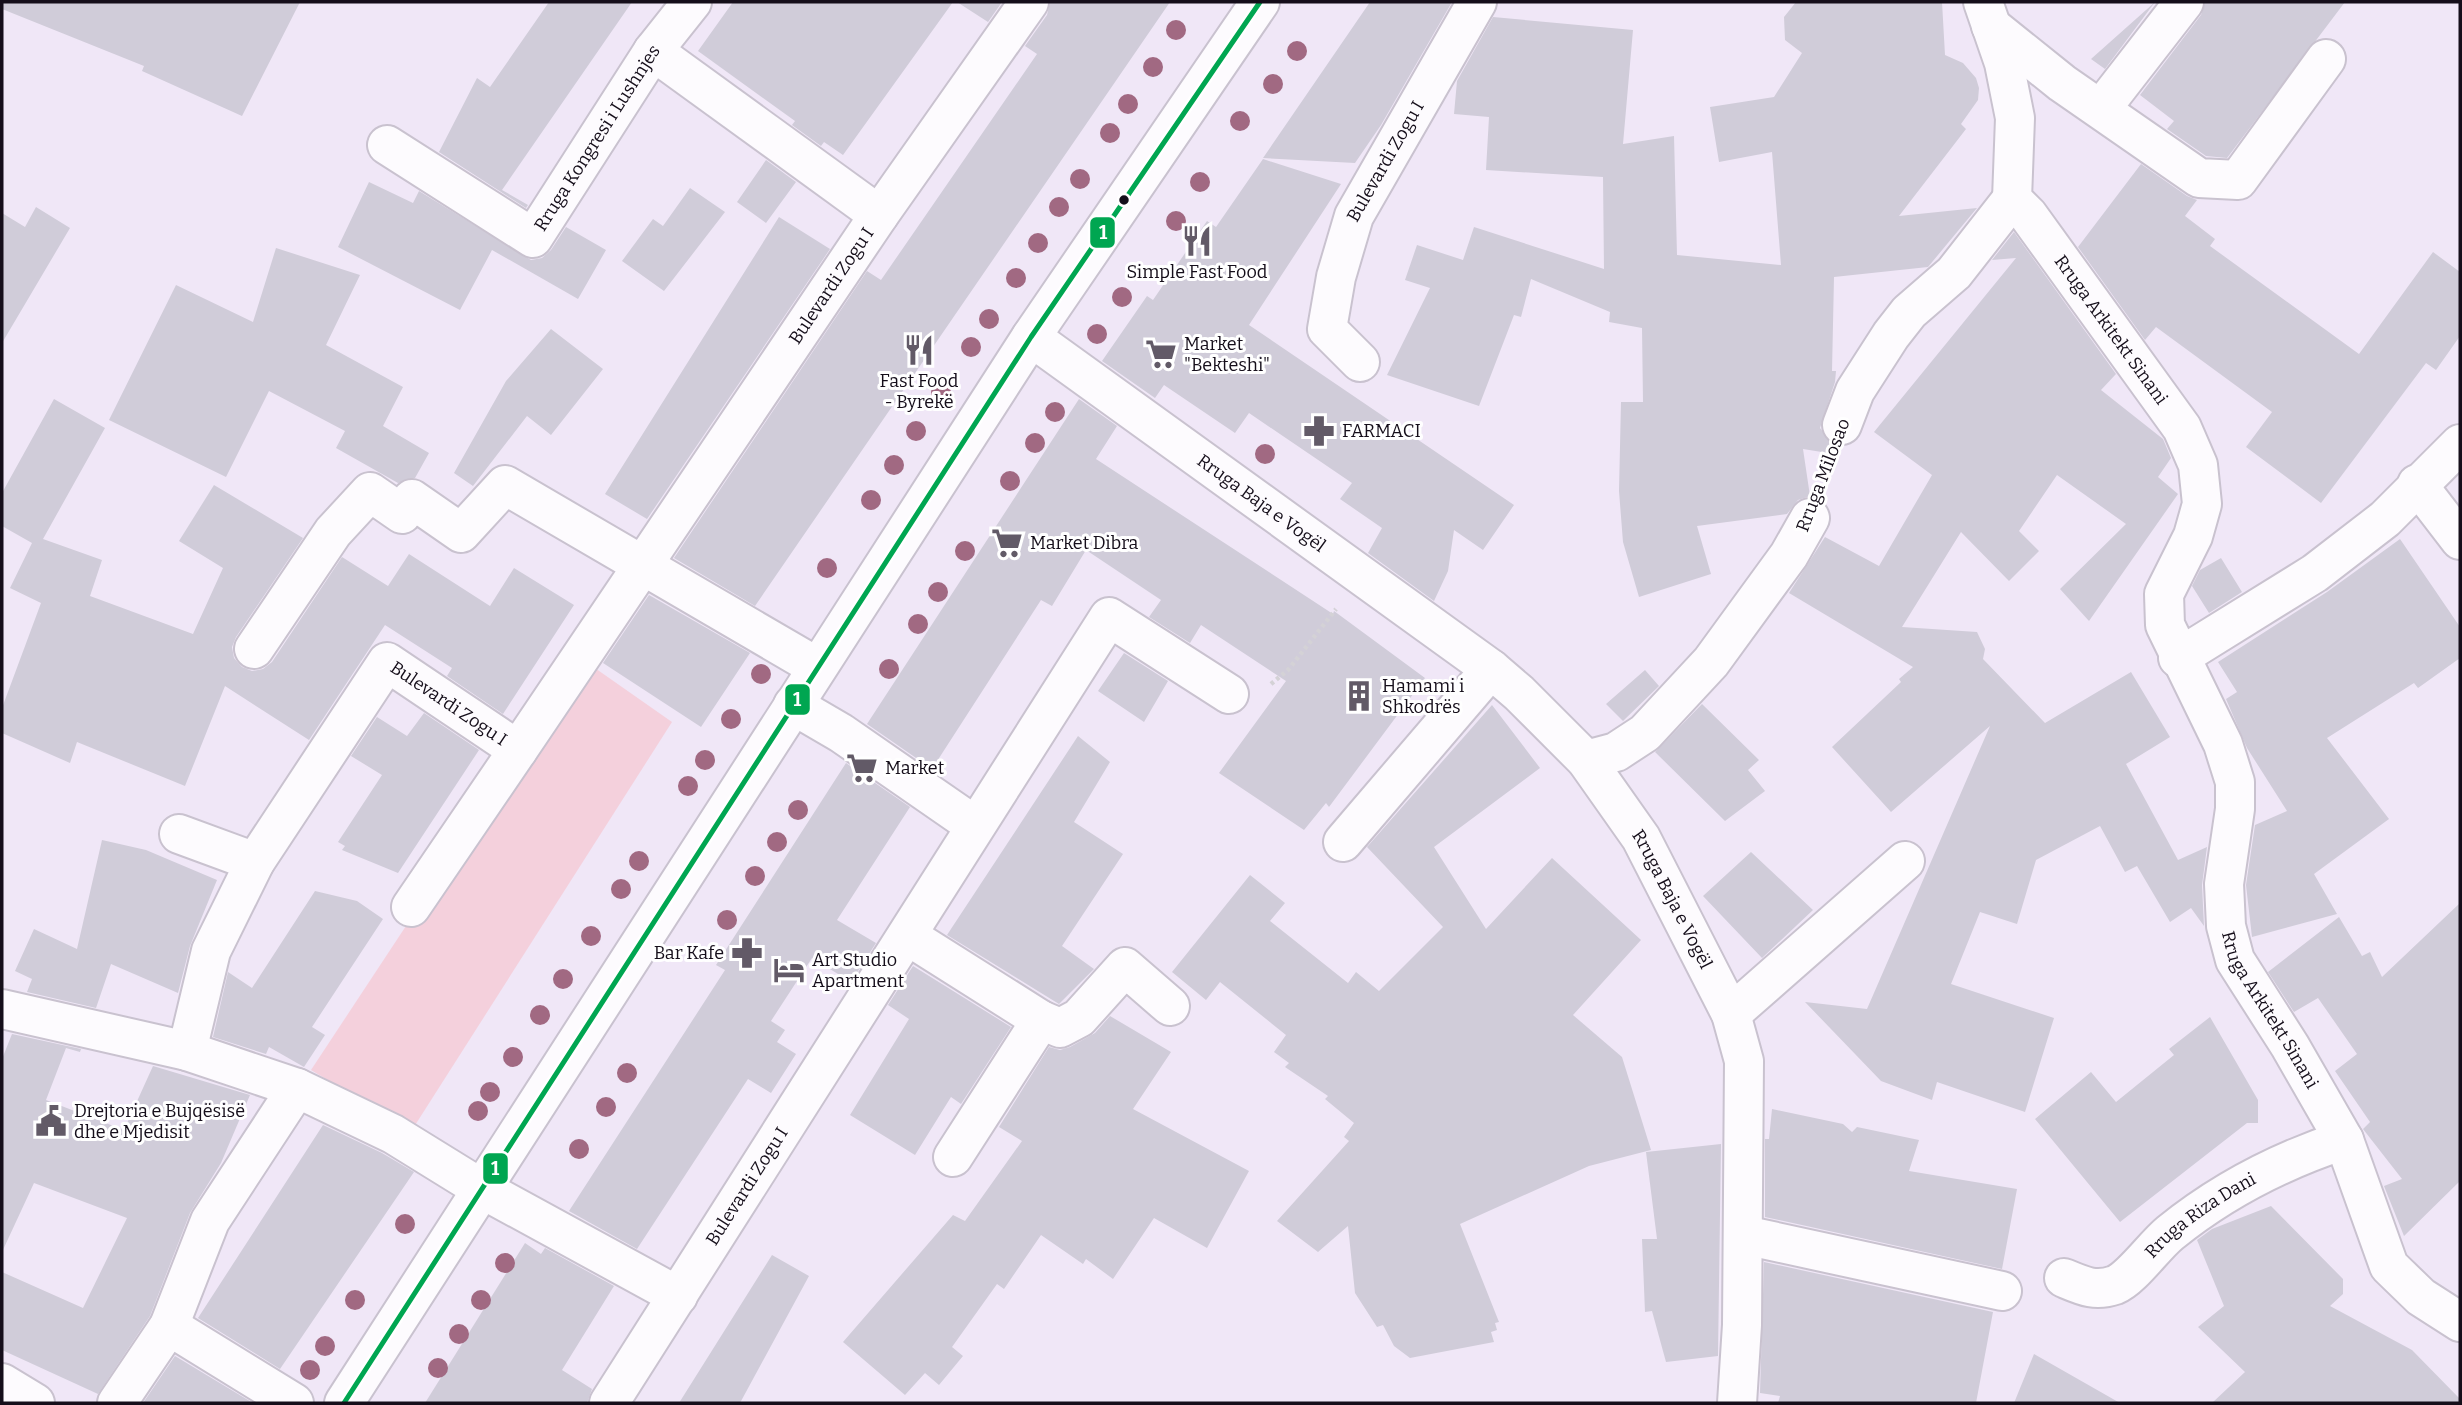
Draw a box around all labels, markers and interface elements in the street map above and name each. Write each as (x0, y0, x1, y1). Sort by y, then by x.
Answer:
street label: Rruga Kongresi i Lushnjes (529, 40, 665, 235)
street label: Bulevardi Zogu I (1342, 97, 1429, 226)
unlabelled marker (1117, 193, 1131, 207)
line badge: 1 (1089, 216, 1116, 249)
text: 1 (1099, 221, 1108, 244)
street label: Bulevardi Zogu I (784, 223, 878, 348)
restaurant icon: Simple Fast Food (1180, 224, 1214, 258)
street label: Rruga Arkitekt Sinani (2050, 251, 2172, 409)
place label: Simple Fast Food (1127, 261, 1268, 283)
restaurant icon: Fast Food - Byrekë (902, 333, 936, 367)
place label: Market "Bekteshi" (1184, 333, 1270, 376)
supermarket icon: Market "Bekteshi" (1144, 337, 1178, 371)
place label: Fast Food - Byrekë (880, 370, 959, 413)
pharmacy icon: FARMACI (1302, 414, 1336, 448)
street label: Rruga Milosao (1791, 415, 1855, 535)
place label: FARMACI (1342, 420, 1421, 442)
street label: Rruga Baja e Vogël (1193, 449, 1330, 557)
supermarket icon: Market Dibra (990, 526, 1024, 560)
place label: Market Dibra (1030, 532, 1139, 554)
street label: Bulevardi Zogu I (386, 656, 511, 750)
place label: Hamami i Shkodrës (1382, 675, 1464, 718)
building icon: Hamami i Shkodrës (1342, 679, 1376, 713)
line badge: 1 (784, 683, 811, 716)
text: 1 (793, 688, 802, 711)
supermarket icon: Market (845, 751, 879, 785)
place label: Market (885, 757, 945, 779)
street label: Rruga Baja e Vogël (1627, 825, 1717, 972)
street label: Rruga Arkitekt Sinani (2217, 929, 2323, 1093)
pharmacy icon: Bar Kafe (730, 936, 764, 970)
place label: Bar Kafe (654, 942, 724, 964)
place label: Art Studio Apartment (812, 949, 905, 992)
hotel icon: Art Studio Apartment (772, 953, 806, 987)
place label: Drejtoria e Bujqësisë dhe e Mjedisit (74, 1100, 245, 1143)
public building icon: Drejtoria e Bujqësisë dhe e Mjedisit (34, 1104, 68, 1138)
street label: Bulevardi Zogu I (701, 1123, 793, 1249)
line badge: 1 (482, 1152, 509, 1185)
text: 1 (491, 1157, 500, 1180)
street label: Rruga Riza Dani (2140, 1168, 2259, 1263)

